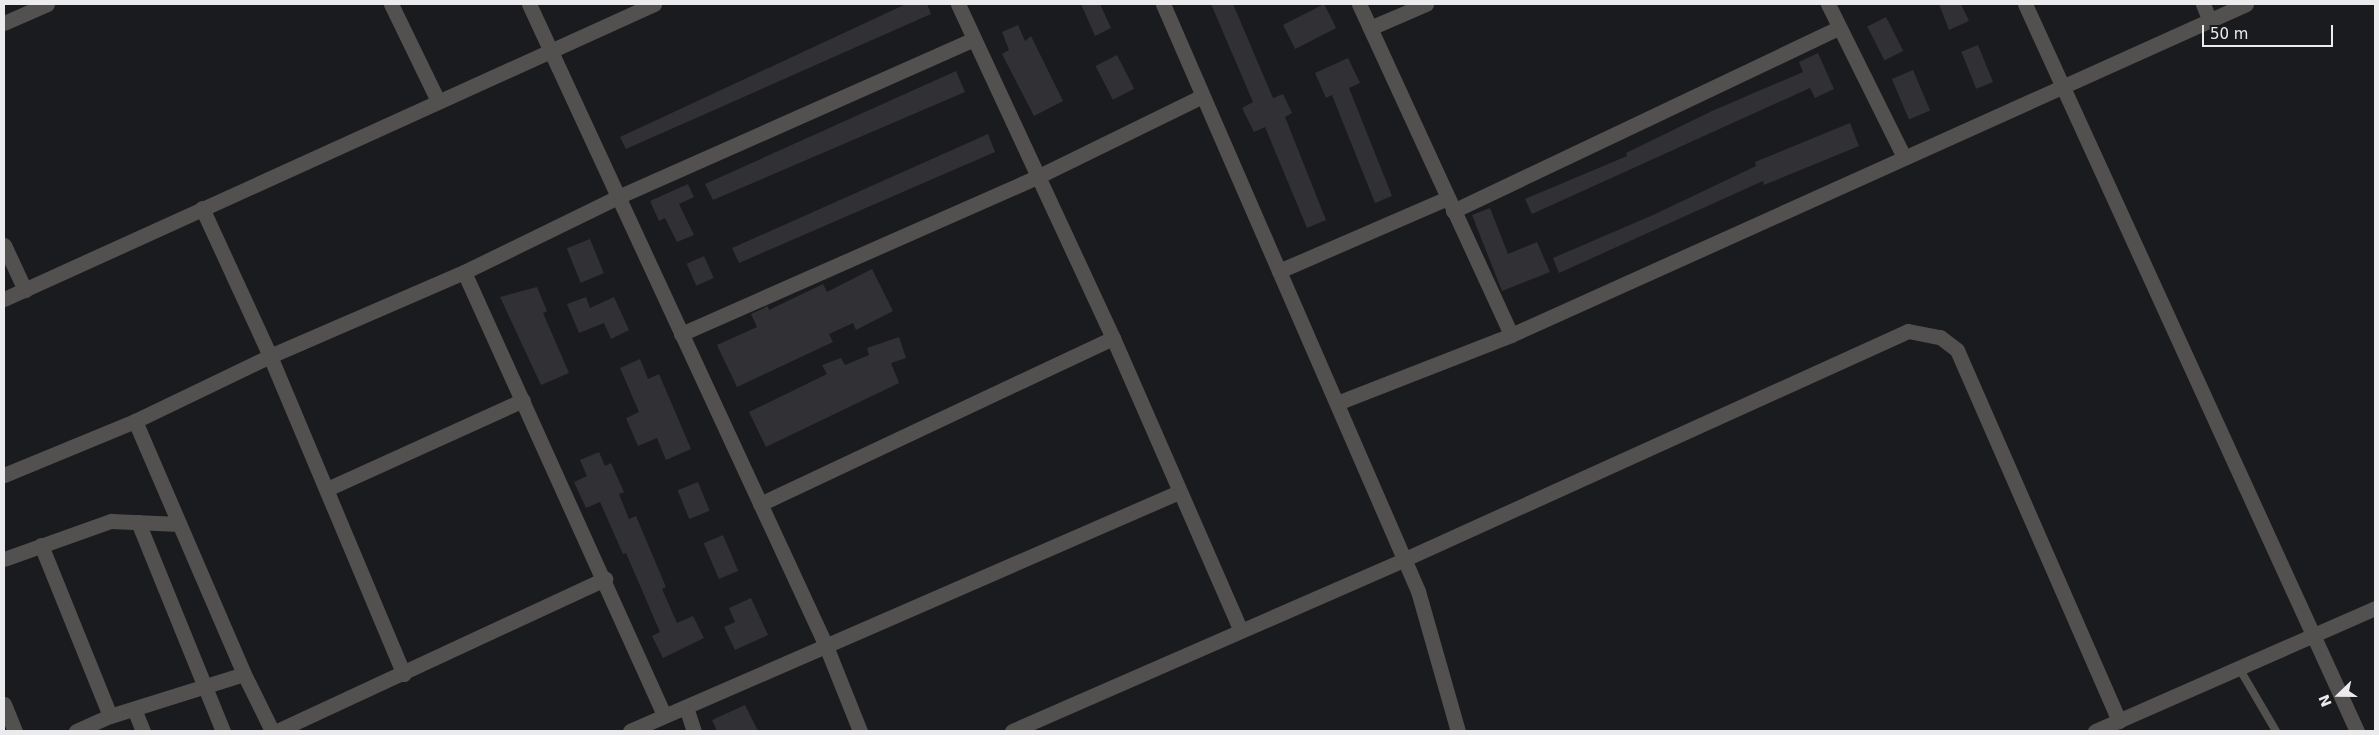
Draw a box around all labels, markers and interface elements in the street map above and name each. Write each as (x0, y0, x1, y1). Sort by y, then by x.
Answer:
scale bar (2204, 15, 2335, 47)
text: 50 m (2210, 25, 2248, 43)
north arrow (2314, 670, 2364, 720)
text: N (2315, 692, 2335, 709)

